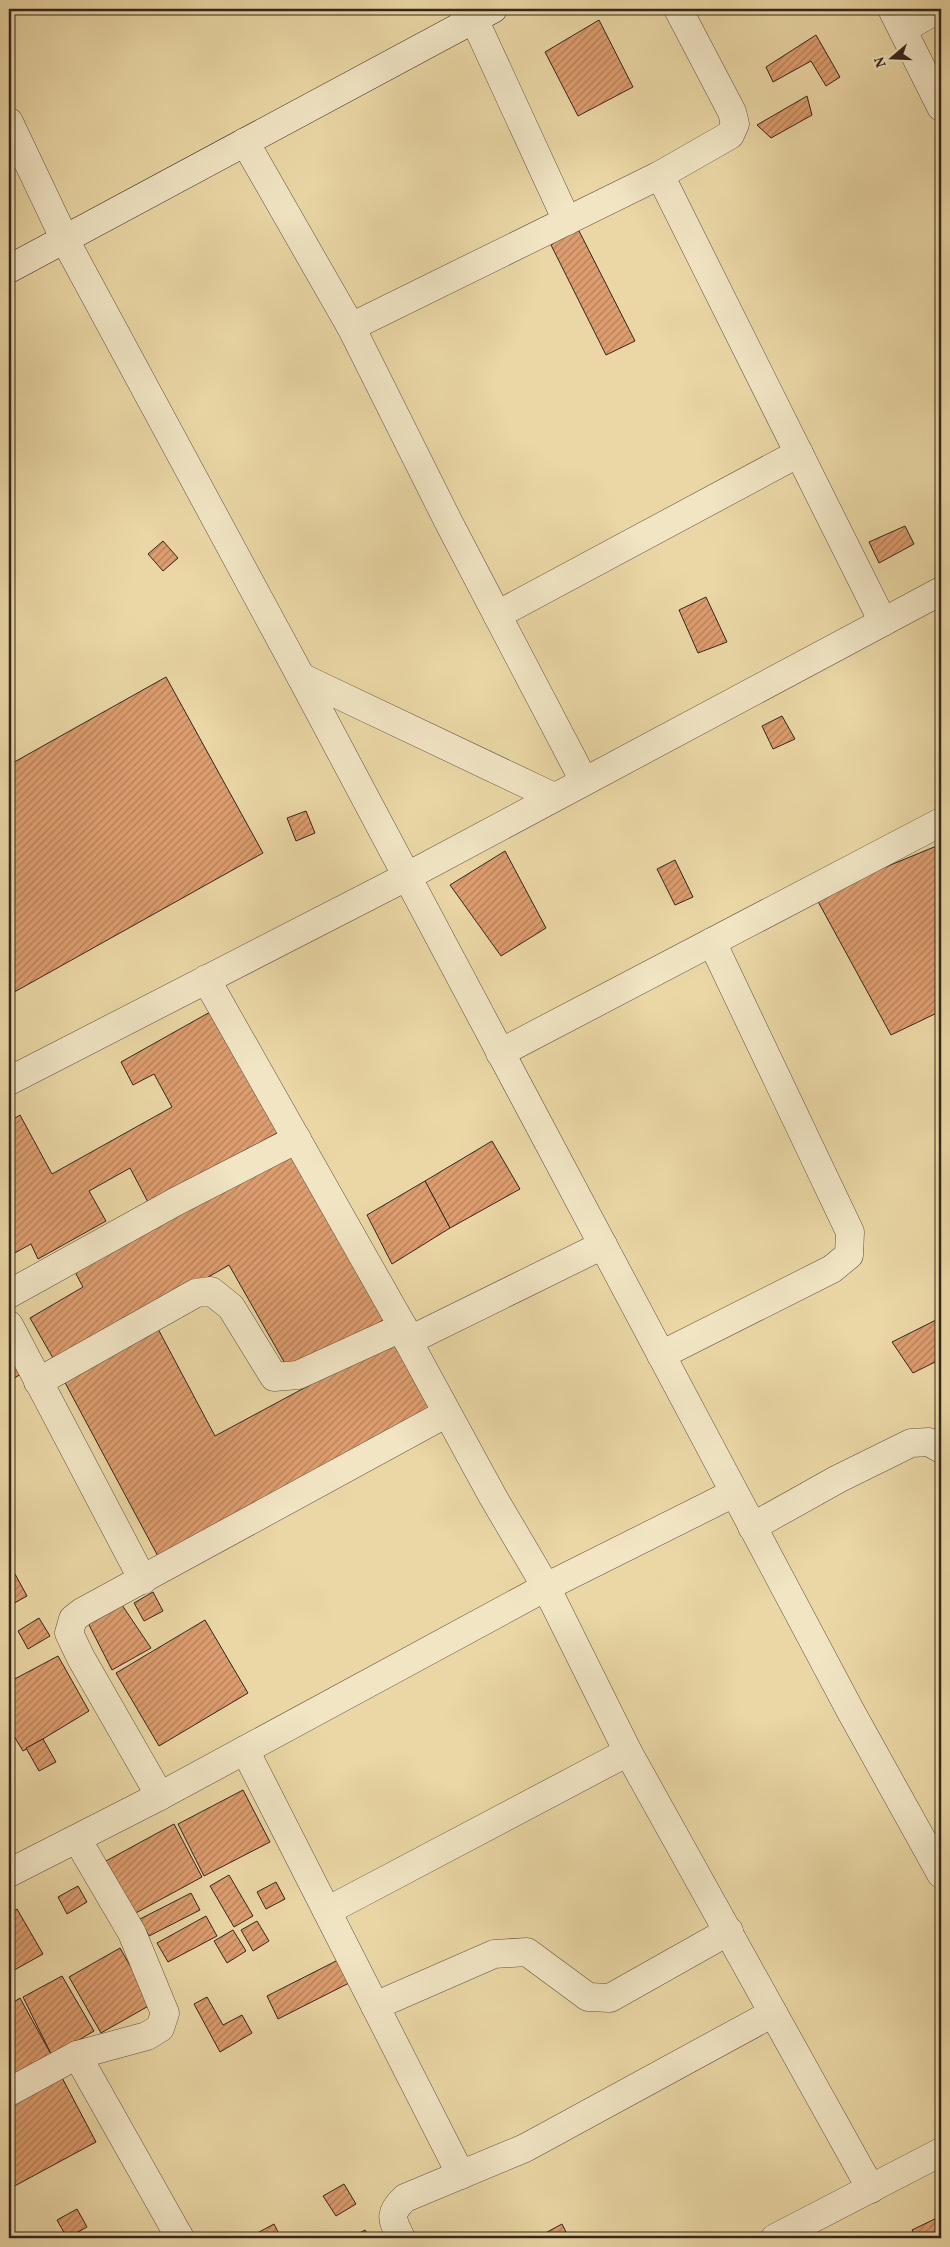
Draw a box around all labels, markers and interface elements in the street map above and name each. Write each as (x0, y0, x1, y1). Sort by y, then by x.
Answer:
north arrow (868, 32, 918, 82)
text: N (870, 54, 892, 70)

